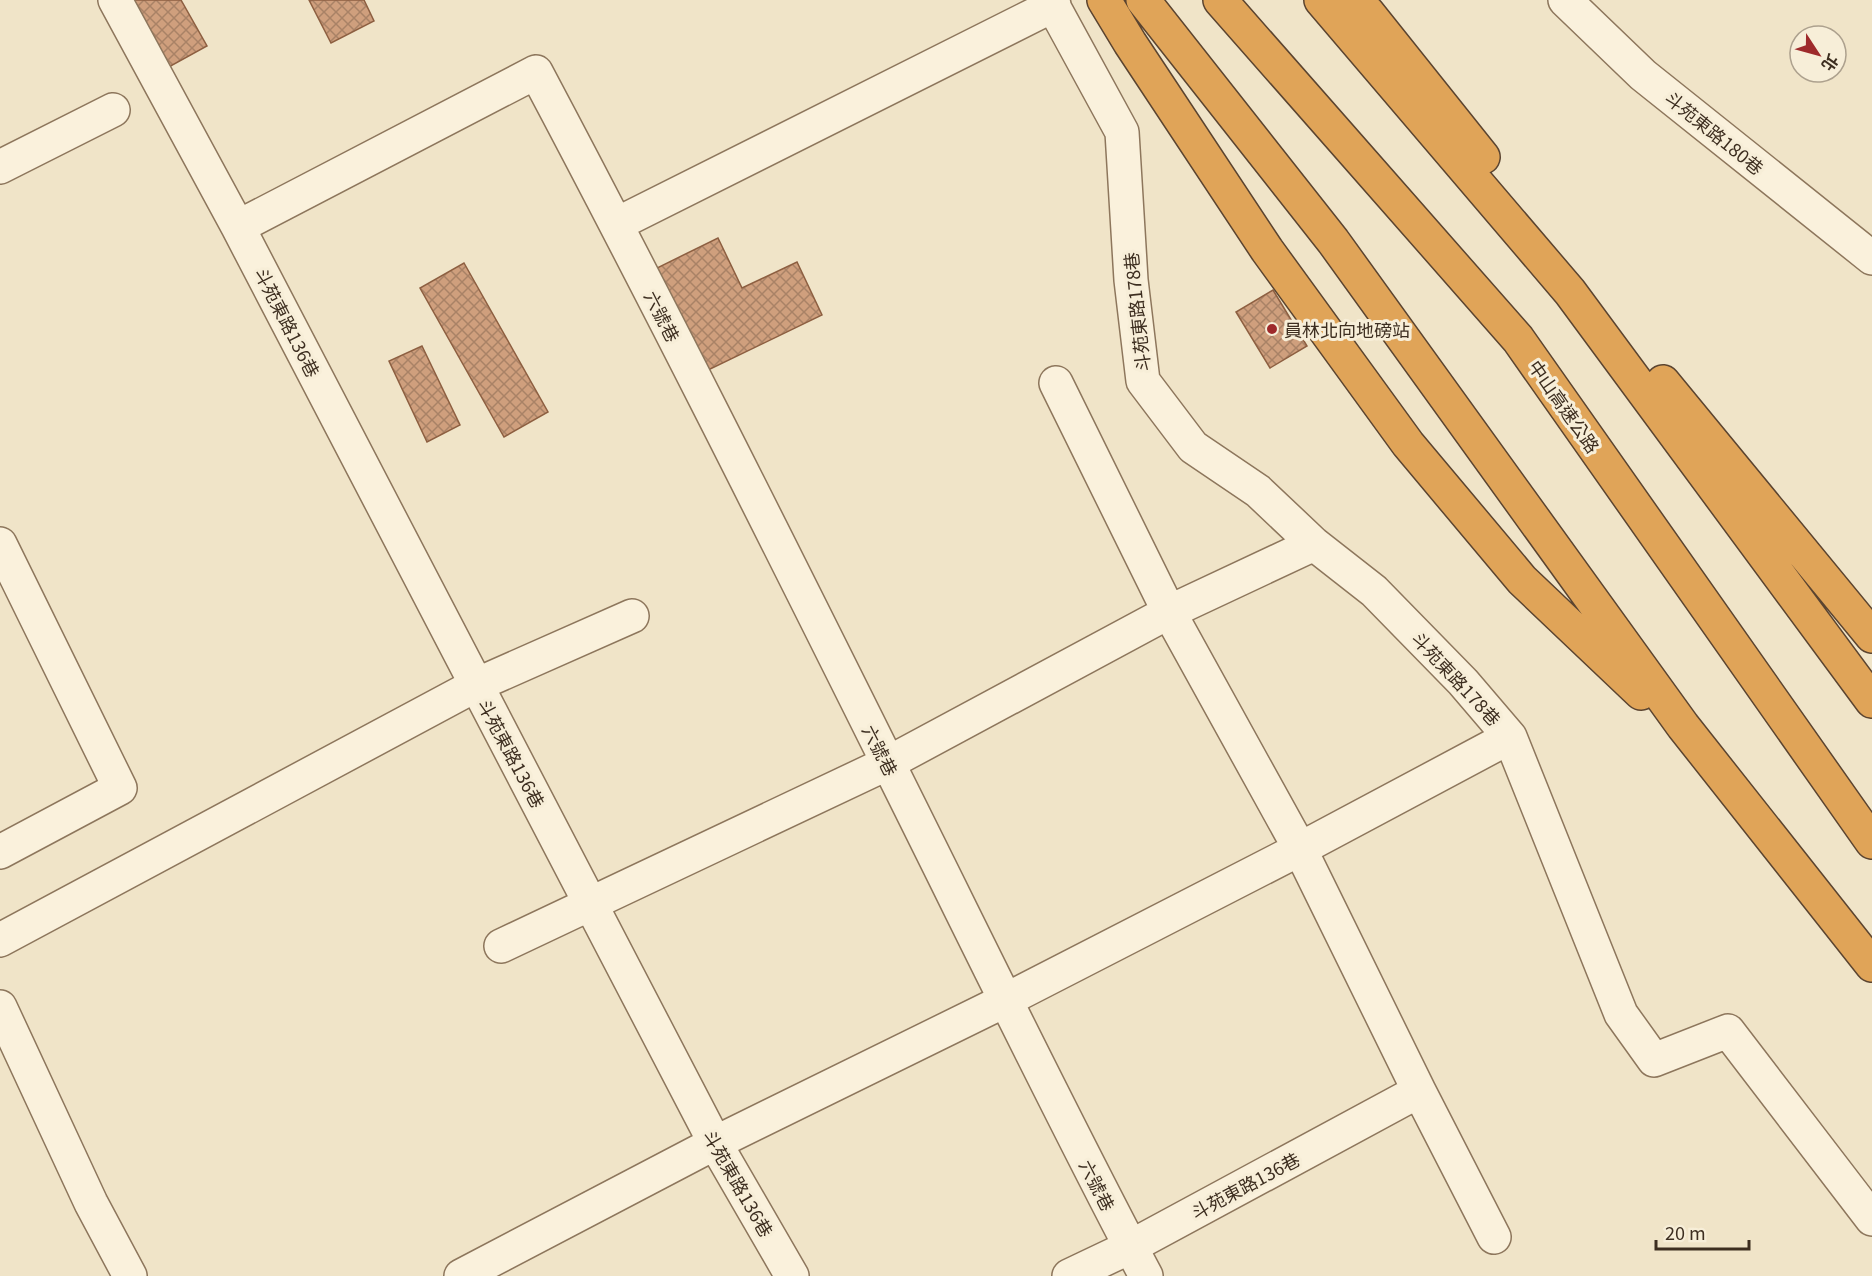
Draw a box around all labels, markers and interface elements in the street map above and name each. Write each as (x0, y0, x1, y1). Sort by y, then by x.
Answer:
north arrow (1788, 24, 1848, 84)
text: 北 (1817, 50, 1845, 77)
street label: 斗苑東路180巷 (1660, 84, 1770, 180)
street label: 斗苑東路178巷 (1117, 251, 1155, 373)
street label: 斗苑東路136巷 (249, 263, 327, 381)
street label: 六號巷 (639, 286, 687, 346)
place label: 員林北向地磅站 (1284, 316, 1410, 342)
marker: 員林北向地磅站 (1265, 322, 1279, 336)
street label: 中山高速公路 (1523, 354, 1607, 458)
street label: 斗苑東路178巷 (1407, 625, 1507, 731)
street label: 斗苑東路136巷 (472, 694, 552, 812)
street label: 六號巷 (857, 720, 905, 780)
street label: 斗苑東路136巷 (698, 1125, 780, 1241)
street label: 斗苑東路136巷 (1186, 1145, 1304, 1225)
street label: 六號巷 (1074, 1155, 1122, 1215)
scale bar (1656, 1213, 1749, 1251)
text: 20 m (1665, 1219, 1706, 1245)

